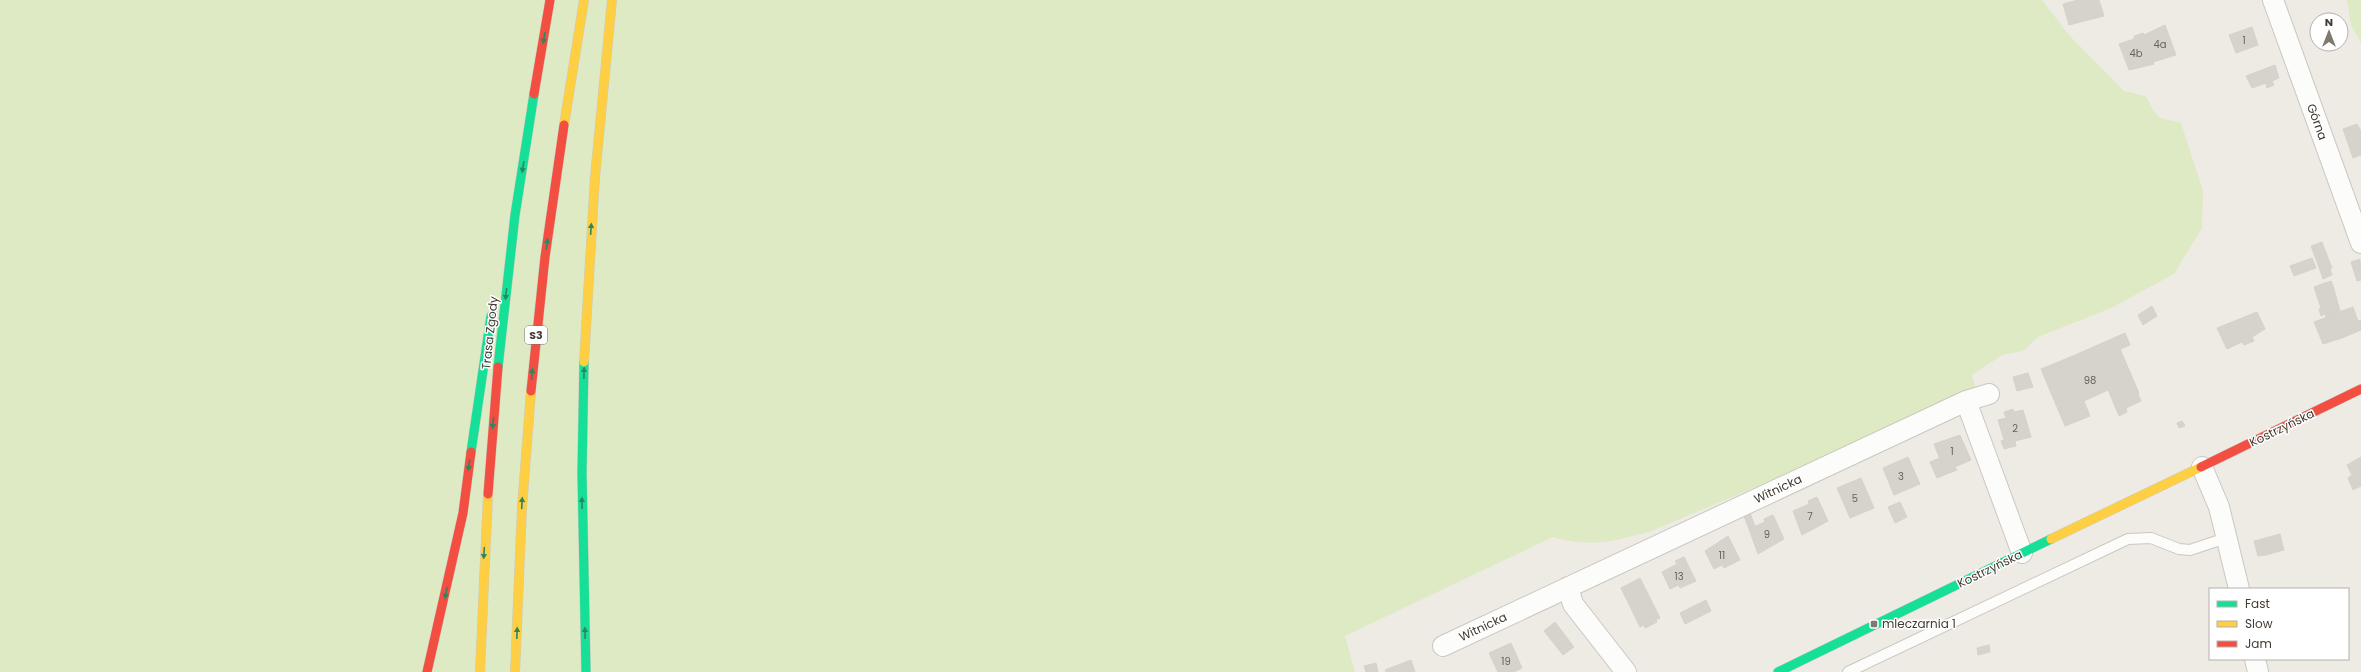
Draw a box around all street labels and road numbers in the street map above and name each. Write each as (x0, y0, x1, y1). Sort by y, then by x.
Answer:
street label: Górna (2303, 101, 2332, 142)
street label: Trasa Zgody (477, 295, 502, 371)
road number: S3 (525, 326, 547, 344)
street label: Kostrzyńska (2246, 404, 2317, 451)
street label: Witnicka (1751, 470, 1805, 507)
street label: Kostrzyńska (1954, 545, 2025, 592)
street label: Witnicka (1456, 608, 1510, 645)

